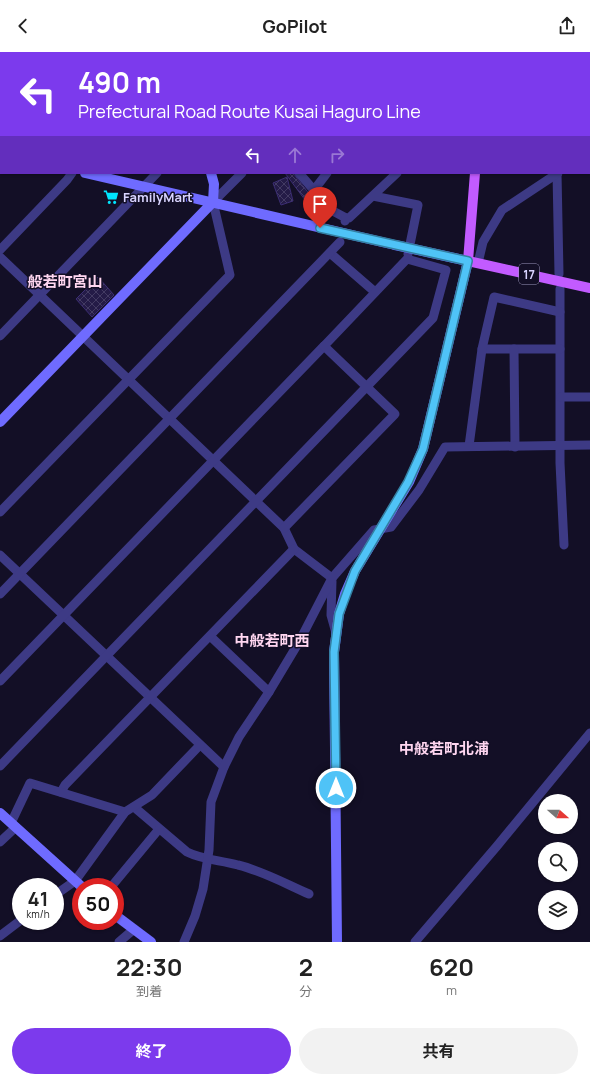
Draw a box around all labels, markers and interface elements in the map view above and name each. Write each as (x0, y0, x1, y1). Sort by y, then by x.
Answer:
text: GoPilot (263, 14, 327, 38)
icon: back (12, 15, 34, 37)
icon: share (556, 15, 578, 37)
text: 490 m (78, 63, 161, 101)
icon: left (12, 68, 64, 120)
text: Prefectural Road Route Kusai Haguro Line (78, 99, 421, 123)
icon: left (242, 144, 264, 166)
icon: ahead (284, 144, 306, 166)
icon: right (326, 144, 348, 166)
pin (303, 187, 337, 228)
supermarket icon: FamilyMart (102, 188, 120, 206)
place label: FamilyMart (123, 188, 193, 206)
icon: arrive (309, 193, 331, 215)
road number: 17 (519, 264, 539, 284)
district label: 般若町宮山 (27, 271, 103, 292)
district label: 中般若町西 (234, 630, 310, 651)
district label: 中般若町北浦 (399, 738, 489, 759)
position arrow (315, 767, 357, 809)
north arrow (538, 794, 578, 834)
map controls (538, 794, 578, 930)
button: search (538, 842, 578, 882)
speed limit sign: 50 (72, 878, 124, 930)
text: 41 (28, 885, 48, 912)
button: layers (538, 890, 578, 930)
text: km/h (26, 907, 50, 921)
text: 22:30 (116, 950, 183, 983)
text: 2 (299, 950, 313, 983)
text: 620 (429, 950, 474, 983)
text: m (446, 981, 457, 999)
text: 到着 (136, 982, 162, 1000)
text: 分 (299, 982, 312, 1000)
button: 終了 (12, 1028, 291, 1074)
button: 共有 (299, 1028, 578, 1074)

